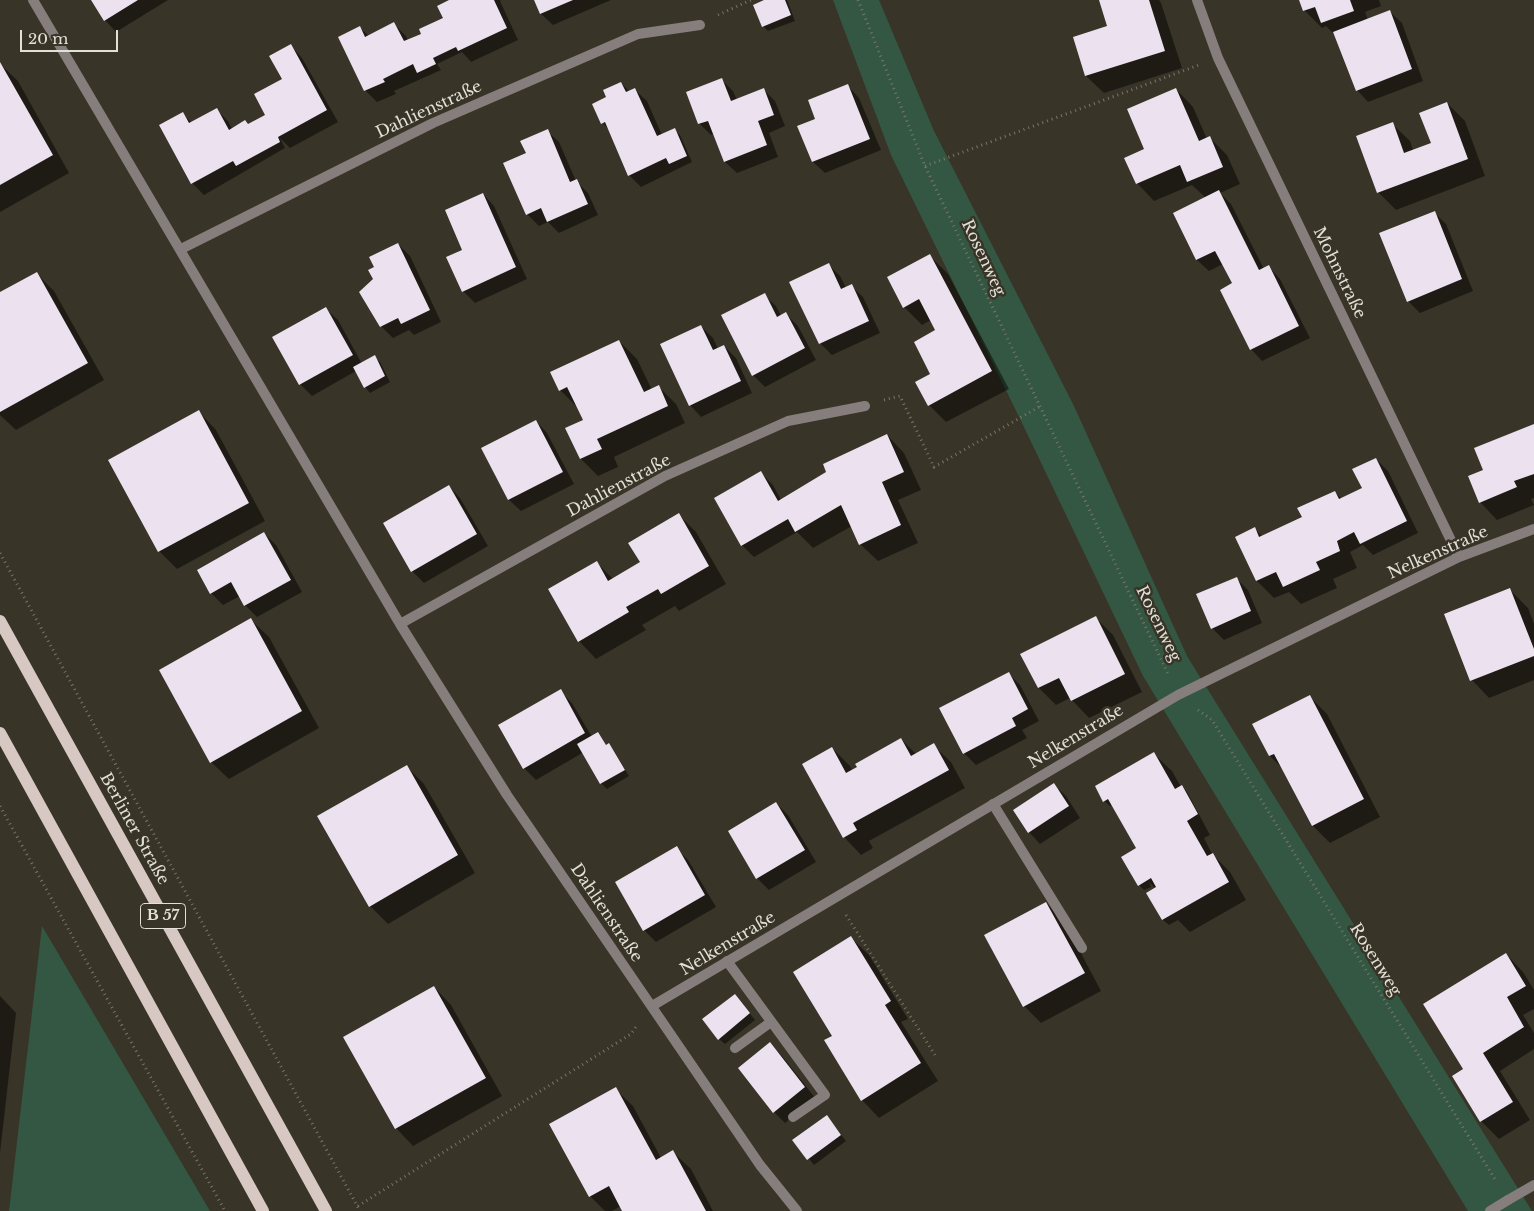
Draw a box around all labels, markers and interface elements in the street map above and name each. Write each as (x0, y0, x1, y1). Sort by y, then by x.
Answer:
scale bar (22, 20, 120, 52)
text: 20 m (28, 29, 68, 48)
street label: Dahlienstraße (373, 77, 485, 143)
street label: Rosenweg (957, 217, 1009, 299)
street label: Mohnstraße (1309, 224, 1369, 322)
street label: Dahlienstraße (564, 451, 674, 521)
street label: Nelkenstraße (1385, 522, 1491, 584)
street label: Rosenweg (1131, 583, 1185, 665)
street label: Nelkenstraße (1025, 701, 1127, 773)
street label: Berliner Straße (95, 770, 173, 888)
street label: Dahlienstraße (566, 860, 646, 966)
road number: B 57 (140, 904, 186, 928)
street label: Nelkenstraße (677, 908, 779, 980)
street label: Rosenweg (1345, 920, 1405, 1000)

